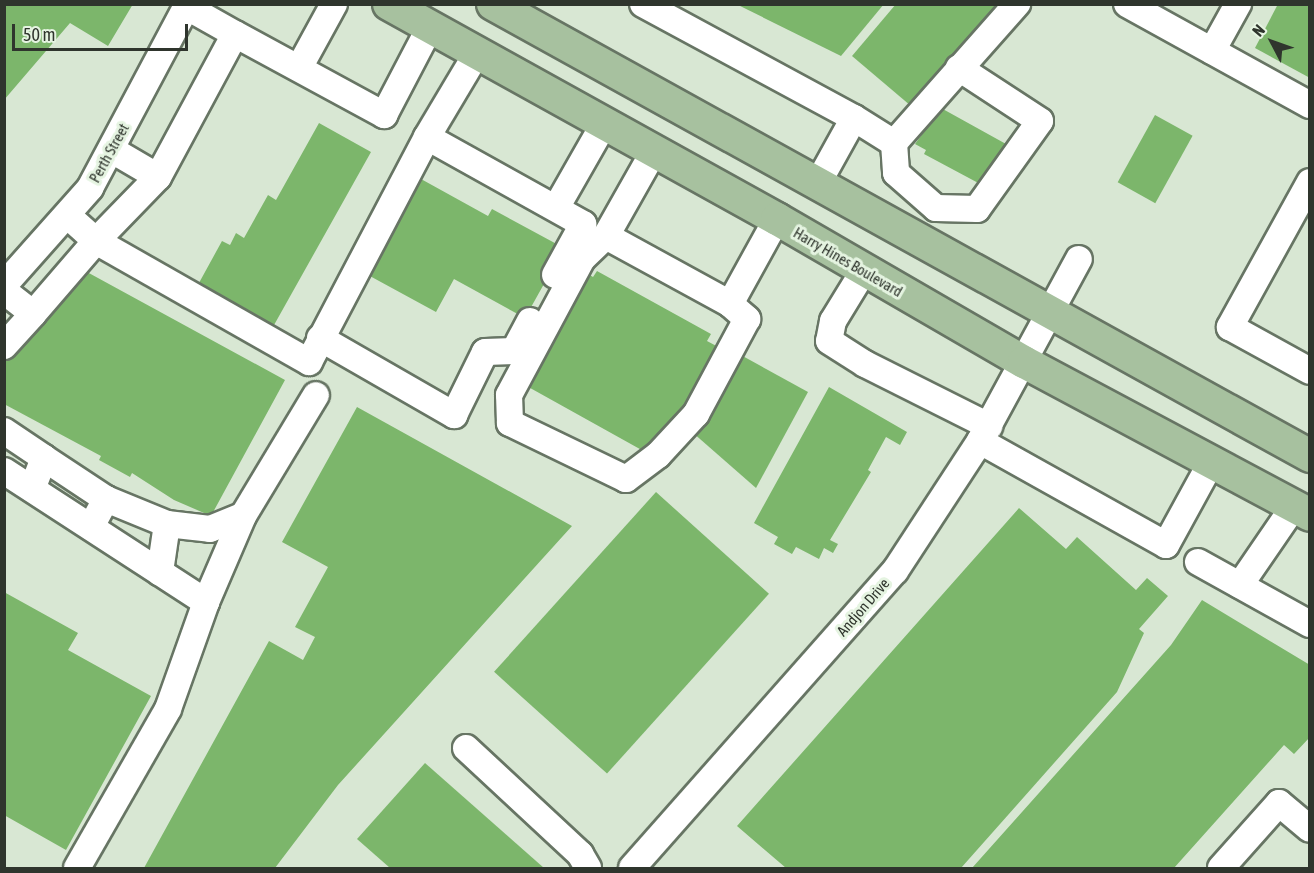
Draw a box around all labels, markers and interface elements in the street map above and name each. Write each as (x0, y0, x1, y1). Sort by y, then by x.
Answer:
scale bar (15, 12, 190, 50)
north arrow (1242, 12, 1302, 72)
text: N (1249, 21, 1268, 40)
text: 50 m (23, 24, 55, 45)
street label: Perth Street (85, 120, 133, 186)
street label: Harry Hines Boulevard (790, 224, 906, 300)
street label: Andjon Drive (833, 574, 893, 640)

